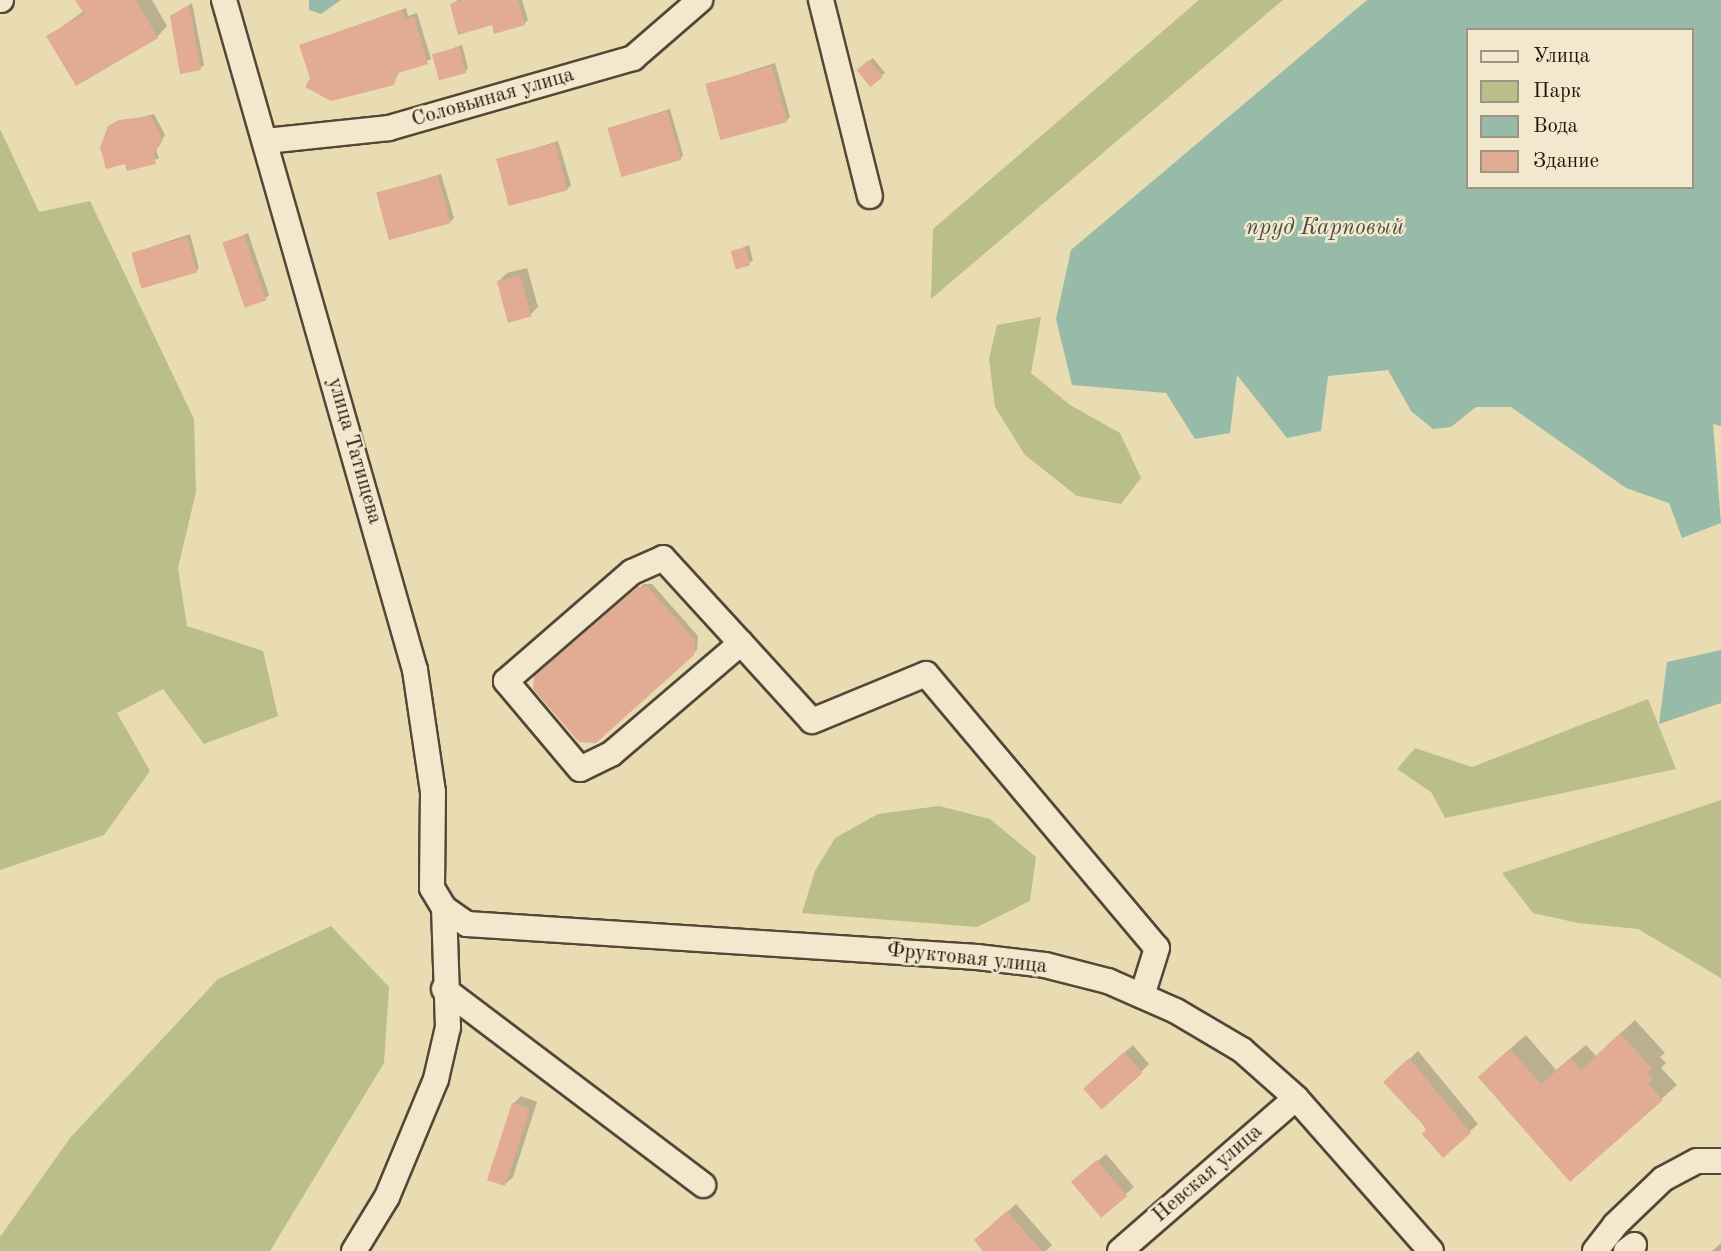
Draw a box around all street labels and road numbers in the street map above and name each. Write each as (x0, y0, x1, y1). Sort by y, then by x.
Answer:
street label: Соловьиная улица (409, 63, 577, 133)
street label: улица Татищева (321, 375, 387, 527)
street label: Фруктовая улица (886, 938, 1048, 980)
street label: Невская улица (1148, 1120, 1268, 1228)

